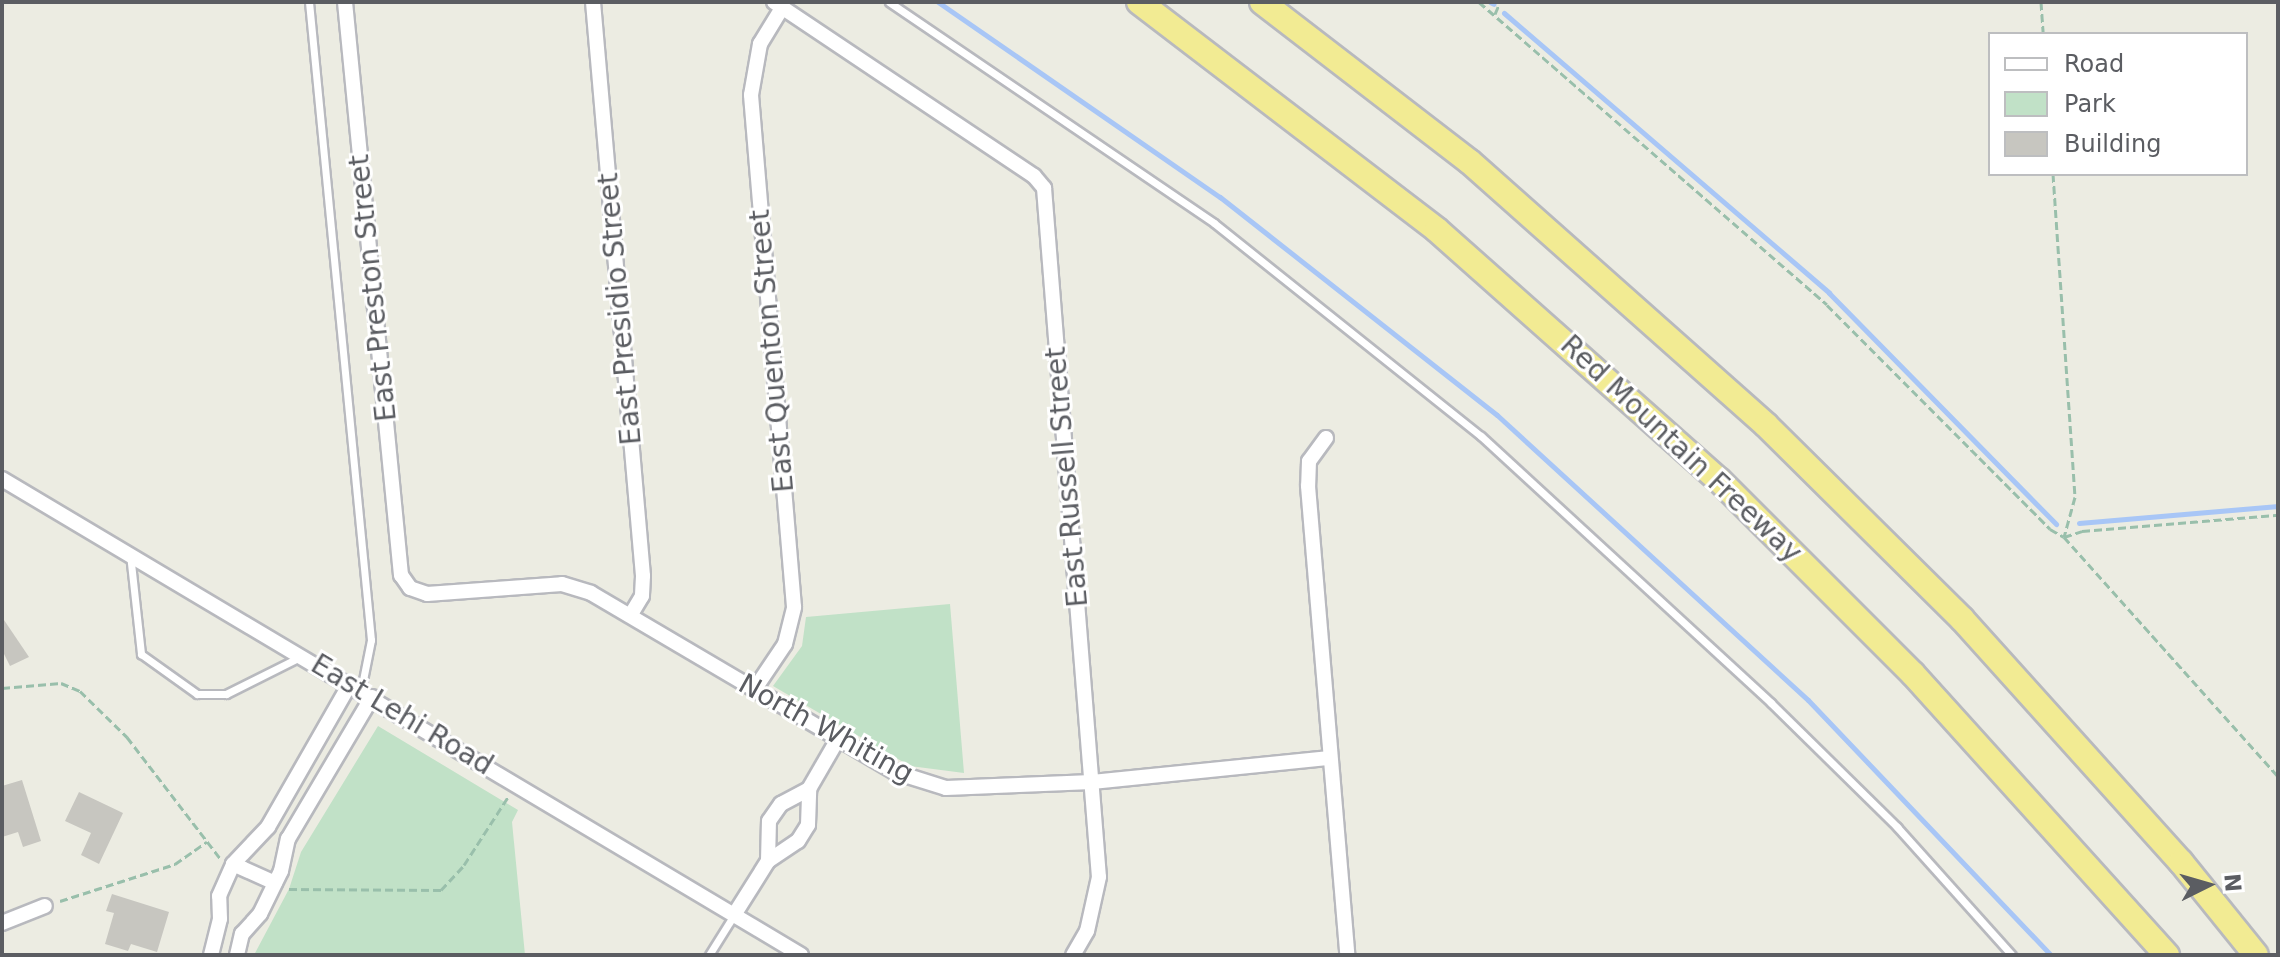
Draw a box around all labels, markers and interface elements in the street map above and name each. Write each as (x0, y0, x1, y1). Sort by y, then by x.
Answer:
legend (1988, 32, 2248, 176)
text: Road (2064, 50, 2124, 78)
text: Park (2064, 90, 2116, 118)
text: Building (2064, 130, 2161, 158)
street label: East Preston Street (342, 153, 404, 423)
street label: East Presidio Street (591, 172, 649, 446)
street label: East Quenton Street (743, 208, 801, 494)
street label: Red Mountain Freeway (1553, 328, 1809, 570)
street label: East Russell Street (1039, 345, 1095, 609)
street label: East Lehi Road (305, 647, 499, 783)
street label: North Whiting (733, 667, 919, 791)
north arrow (2168, 845, 2248, 925)
text: N (2219, 873, 2246, 893)

